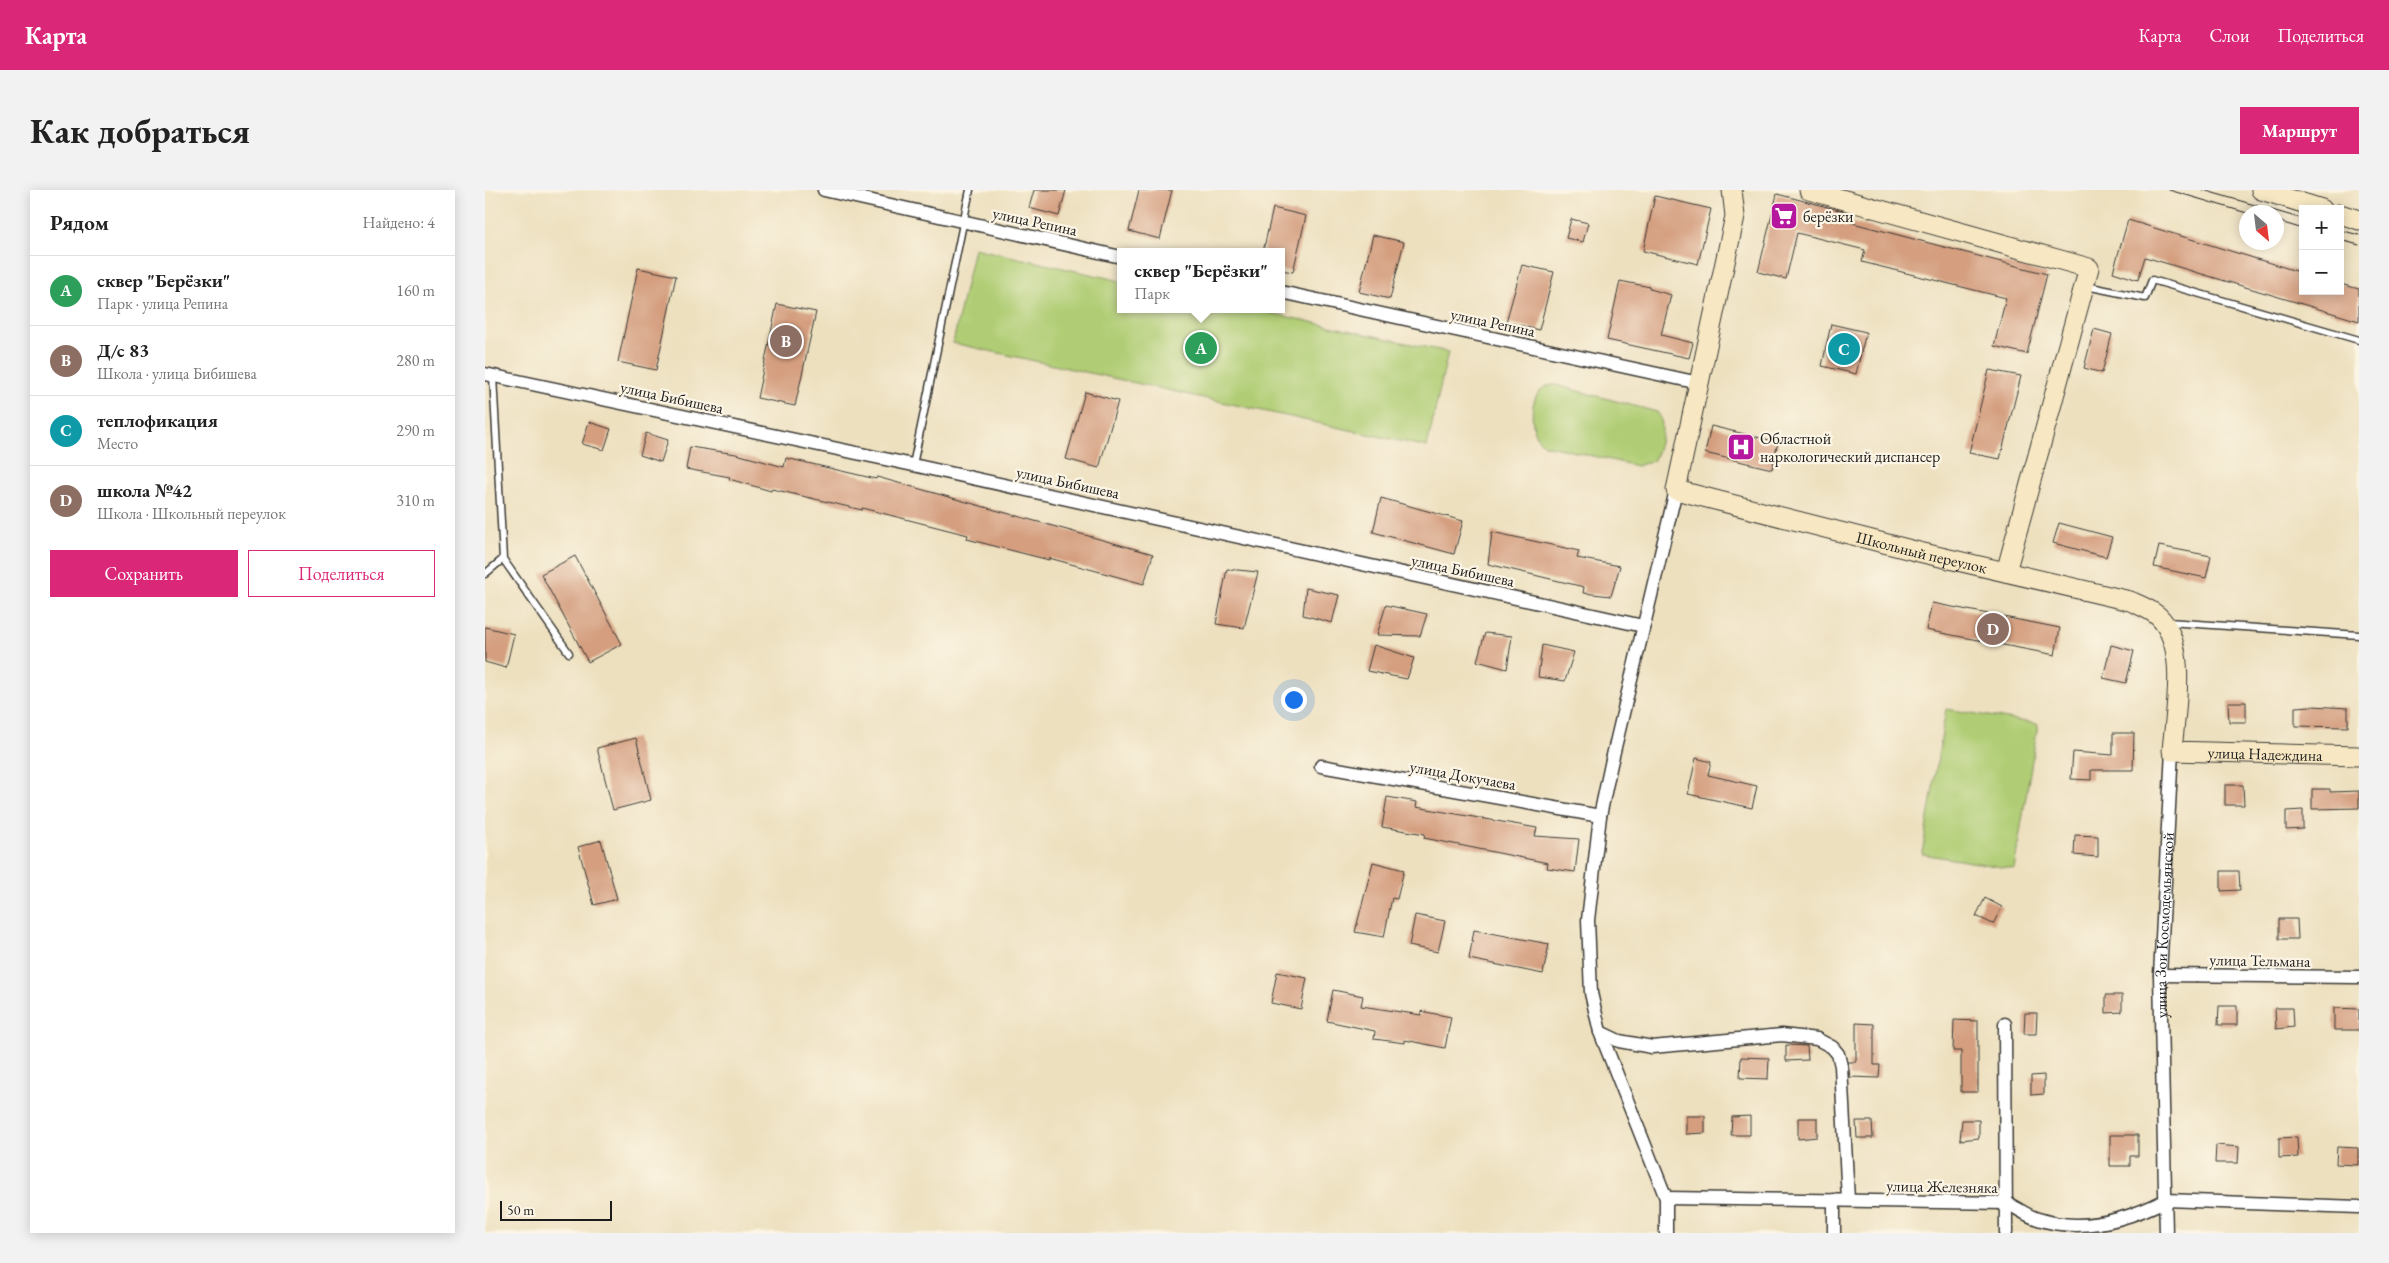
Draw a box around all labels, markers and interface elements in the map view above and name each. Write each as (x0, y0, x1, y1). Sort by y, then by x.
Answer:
text: Карта (25, 20, 87, 51)
text: Карта (2139, 24, 2182, 47)
text: Слои (2210, 24, 2249, 47)
text: Поделиться (2277, 24, 2364, 47)
button: Маршрут (2240, 107, 2359, 154)
text: Как добраться (30, 108, 250, 153)
supermarket icon: берёзки (1769, 201, 1799, 231)
street label: улица Репина (991, 202, 1080, 241)
north arrow (2239, 205, 2284, 250)
map controls (2299, 205, 2344, 295)
button: + (2299, 205, 2344, 250)
place label: берёзки (1803, 206, 1854, 227)
text: Рядом (50, 209, 109, 236)
text: Найдено: 4 (363, 212, 435, 233)
popup (1117, 248, 1285, 313)
button: − (2299, 250, 2344, 295)
text: сквер "Берёзки" (1134, 258, 1268, 283)
text: сквер "Берёзки" (97, 268, 230, 293)
text: A (60, 280, 72, 301)
text: 160 m (396, 280, 435, 301)
text: Парк (1134, 283, 1170, 304)
text: Парк · улица Репина (97, 293, 228, 314)
street label: улица Репина (1449, 303, 1538, 342)
pin: B (770, 322, 802, 360)
pin: A (1185, 329, 1217, 367)
pin: C (1828, 330, 1860, 368)
text: Д/с 83 (97, 338, 149, 363)
text: B (61, 350, 71, 371)
text: 280 m (396, 350, 435, 371)
text: Школа · улица Бибишева (97, 363, 257, 384)
street label: улица Бибишева (618, 376, 726, 419)
text: теплофикация (97, 408, 218, 433)
text: C (60, 420, 72, 441)
text: 290 m (396, 420, 435, 441)
place label: Областной наркологический диспансер (1760, 428, 1940, 467)
hospital icon: Областной наркологический диспансер (1726, 432, 1756, 462)
text: Место (97, 433, 138, 454)
street label: улица Бибишева (1014, 461, 1122, 504)
text: школа №42 (97, 478, 192, 503)
text: D (60, 490, 72, 511)
text: 310 m (396, 490, 435, 511)
text: Школа · Школьный переулок (97, 503, 286, 524)
street label: Школьный переулок (1854, 526, 1989, 579)
street label: улица Бибишева (1409, 549, 1517, 592)
button: Сохранить (50, 550, 238, 597)
button: Поделиться (248, 550, 435, 597)
pin: D (1977, 610, 2009, 648)
your location (1281, 687, 1307, 713)
street label: улица Надеждина (2207, 742, 2323, 766)
street label: улица Докучаева (1408, 756, 1518, 795)
street label: улица Зои Космодемьянской (2150, 831, 2179, 1018)
street label: улица Тельмана (2209, 949, 2311, 972)
street label: улица Железняка (1886, 1175, 1999, 1198)
scale bar (500, 1198, 613, 1221)
text: 50 m (507, 1201, 534, 1219)

